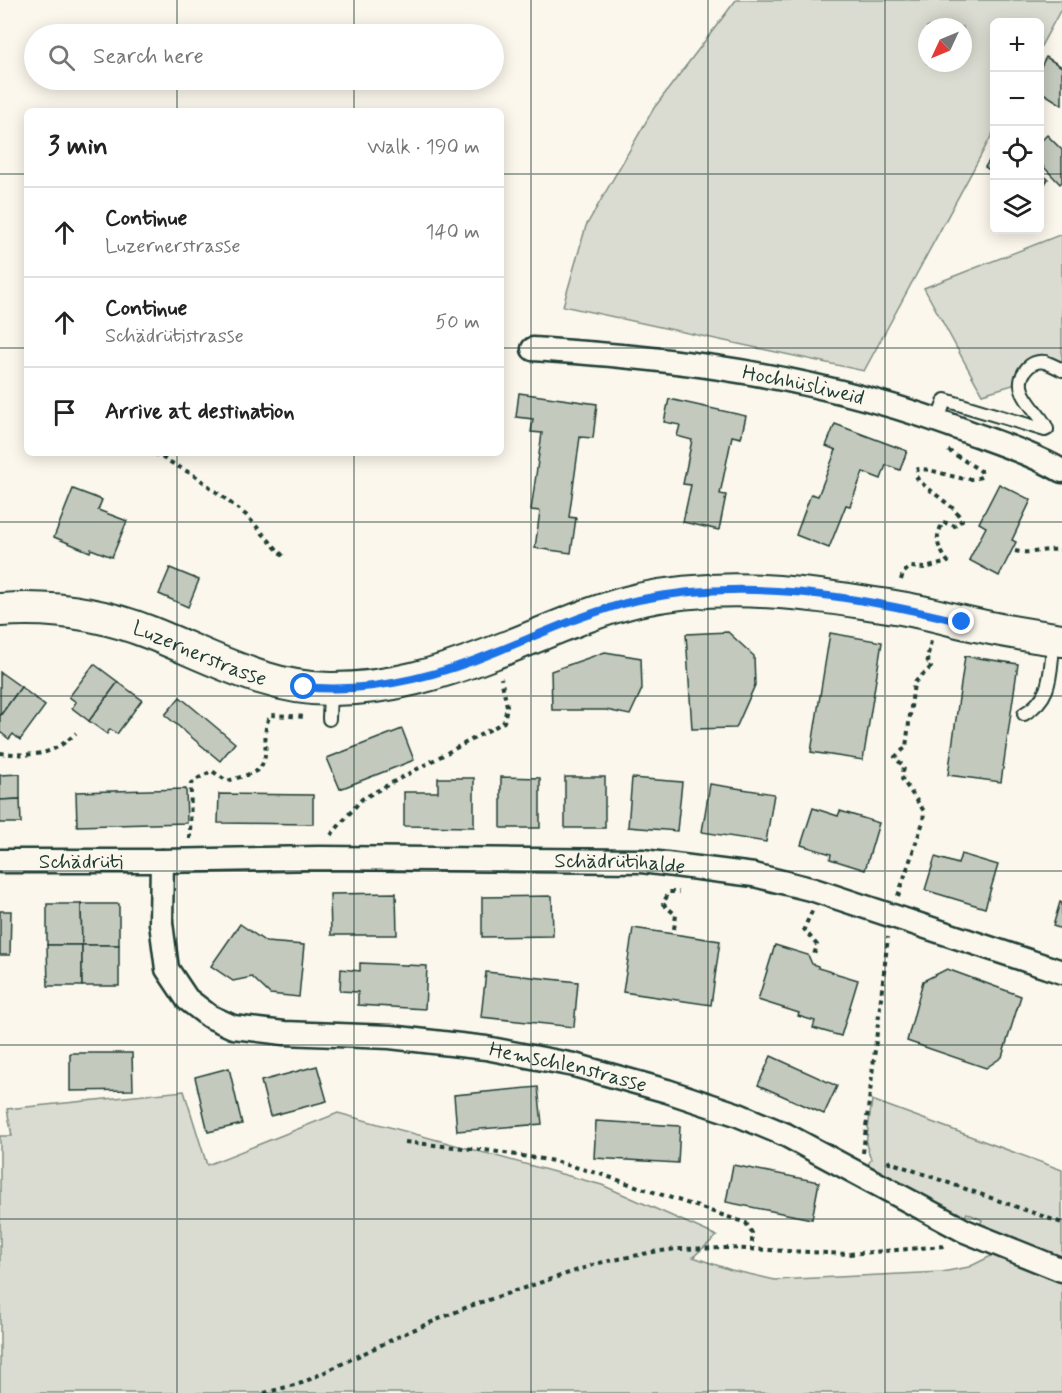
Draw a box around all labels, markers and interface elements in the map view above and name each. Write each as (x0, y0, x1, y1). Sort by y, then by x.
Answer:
north arrow (918, 18, 972, 72)
map controls (990, 18, 1044, 234)
button: + (990, 18, 1044, 72)
search box (24, 24, 504, 90)
icon: search (45, 41, 78, 74)
text: Search here (93, 43, 204, 71)
button: − (990, 72, 1044, 126)
button: locate (990, 126, 1044, 180)
text: 3 min (48, 130, 108, 164)
text: Walk · 190 m (367, 134, 480, 161)
button: layers (990, 180, 1044, 234)
text: Continue (105, 205, 187, 233)
icon: ahead (48, 216, 81, 249)
text: 140 m (426, 219, 480, 246)
text: Luzernerstrasse (105, 233, 241, 260)
text: Continue (105, 295, 187, 323)
icon: ahead (48, 306, 81, 339)
text: 50 m (435, 309, 480, 336)
text: Schädrütistrasse (105, 323, 244, 350)
street label: Hochhüsliweid (740, 359, 867, 412)
icon: arrive (48, 396, 81, 429)
text: Arrive at destination (105, 398, 295, 426)
route end (948, 608, 974, 634)
street label: Luzernerstrasse (129, 614, 270, 693)
route start (290, 673, 316, 699)
street label: Schädrütihalde (554, 847, 687, 881)
street label: Schädrüti (39, 848, 123, 876)
street label: Hemschlenstrasse (487, 1036, 650, 1100)

